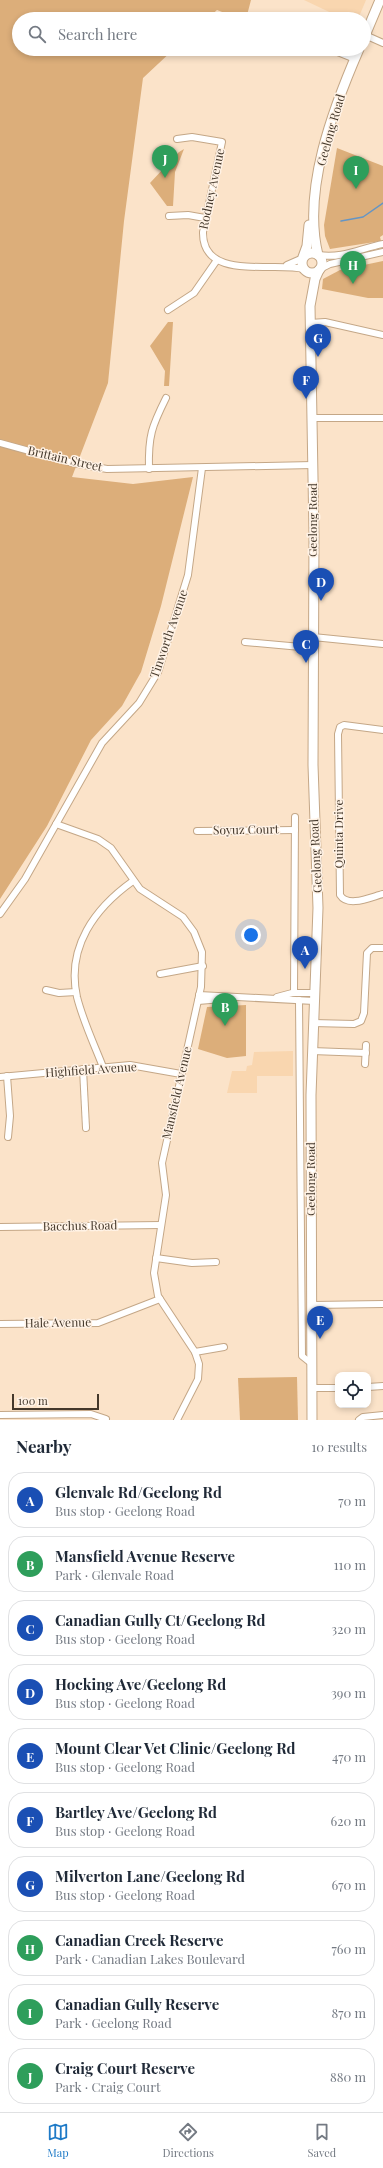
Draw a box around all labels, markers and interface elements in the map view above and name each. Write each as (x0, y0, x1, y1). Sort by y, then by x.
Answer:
search box (12, 12, 371, 56)
icon: search (26, 23, 48, 45)
text: Search here (58, 24, 137, 44)
street label: Geelong Road (312, 92, 348, 168)
pin: J (152, 145, 178, 178)
street label: Rodney Avenue (195, 147, 227, 231)
pin: I (343, 156, 369, 189)
pin: H (340, 251, 366, 284)
pin: G (305, 324, 331, 357)
pin: F (293, 366, 319, 399)
street label: Brittain Street (26, 442, 105, 475)
street label: Geelong Road (304, 483, 320, 557)
pin: D (308, 568, 334, 601)
street label: Tinworth Avenue (145, 587, 191, 680)
pin: C (293, 630, 319, 663)
street label: Quinta Drive (330, 800, 346, 868)
street label: Geelong Road (305, 819, 325, 893)
street label: Soyuz Court (213, 820, 280, 838)
your location (241, 925, 261, 945)
pin: A (292, 936, 318, 969)
pin: B (212, 993, 238, 1026)
street label: Mansfield Avenue (158, 1045, 194, 1141)
street label: Highfield Avenue (44, 1058, 137, 1080)
street label: Geelong Road (302, 1142, 318, 1216)
street label: Bacchus Road (42, 1216, 118, 1234)
pin: E (307, 1306, 333, 1339)
street label: Hale Avenue (25, 1313, 91, 1331)
map controls (335, 1372, 371, 1408)
button: locate (335, 1372, 371, 1408)
scale bar (12, 1392, 99, 1411)
text: 100 m (18, 1393, 48, 1408)
text: Nearby (16, 1435, 71, 1457)
text: 10 results (312, 1438, 367, 1455)
text: Glenvale Rd/Geelong Rd (55, 1482, 222, 1502)
text: A (26, 1492, 34, 1509)
text: 70 m (338, 1492, 366, 1509)
text: Bus stop · Geelong Road (55, 1502, 195, 1519)
text: Mansfield Avenue Reserve (55, 1546, 235, 1566)
text: B (26, 1556, 34, 1573)
text: 110 m (334, 1556, 366, 1573)
text: Park · Glenvale Road (55, 1566, 174, 1583)
text: Canadian Gully Ct/Geelong Rd (55, 1610, 266, 1630)
text: C (25, 1620, 35, 1637)
text: 320 m (331, 1620, 366, 1637)
text: Bus stop · Geelong Road (55, 1630, 195, 1647)
text: Hocking Ave/Geelong Rd (55, 1674, 226, 1694)
text: D (25, 1684, 35, 1701)
text: 390 m (331, 1684, 366, 1701)
text: Bus stop · Geelong Road (55, 1694, 195, 1711)
text: Mount Clear Vet Clinic/Geelong Rd (55, 1738, 296, 1758)
text: E (26, 1748, 34, 1765)
text: 470 m (332, 1748, 366, 1765)
text: Bus stop · Geelong Road (55, 1758, 195, 1775)
text: Bartley Ave/Geelong Rd (55, 1802, 217, 1822)
text: F (26, 1812, 34, 1829)
text: 620 m (330, 1812, 366, 1829)
text: Bus stop · Geelong Road (55, 1822, 195, 1839)
text: Milverton Lane/Geelong Rd (55, 1866, 245, 1886)
text: G (25, 1876, 35, 1893)
text: 670 m (331, 1876, 366, 1893)
text: Bus stop · Geelong Road (55, 1886, 195, 1903)
text: Canadian Creek Reserve (55, 1930, 223, 1950)
text: H (25, 1940, 35, 1957)
text: 760 m (331, 1940, 366, 1957)
text: Park · Canadian Lakes Boulevard (55, 1950, 245, 1967)
text: Canadian Gully Reserve (55, 1994, 219, 2014)
text: I (28, 2004, 32, 2021)
text: 870 m (331, 2004, 366, 2021)
text: Park · Geelong Road (55, 2014, 172, 2031)
text: Craig Court Reserve (55, 2058, 195, 2078)
text: J (28, 2068, 32, 2085)
text: 880 m (330, 2068, 366, 2085)
text: Park · Craig Court (55, 2078, 161, 2095)
tab: Map (47, 2121, 69, 2160)
tab: Directions (162, 2121, 214, 2160)
tab: Saved (308, 2121, 336, 2160)

